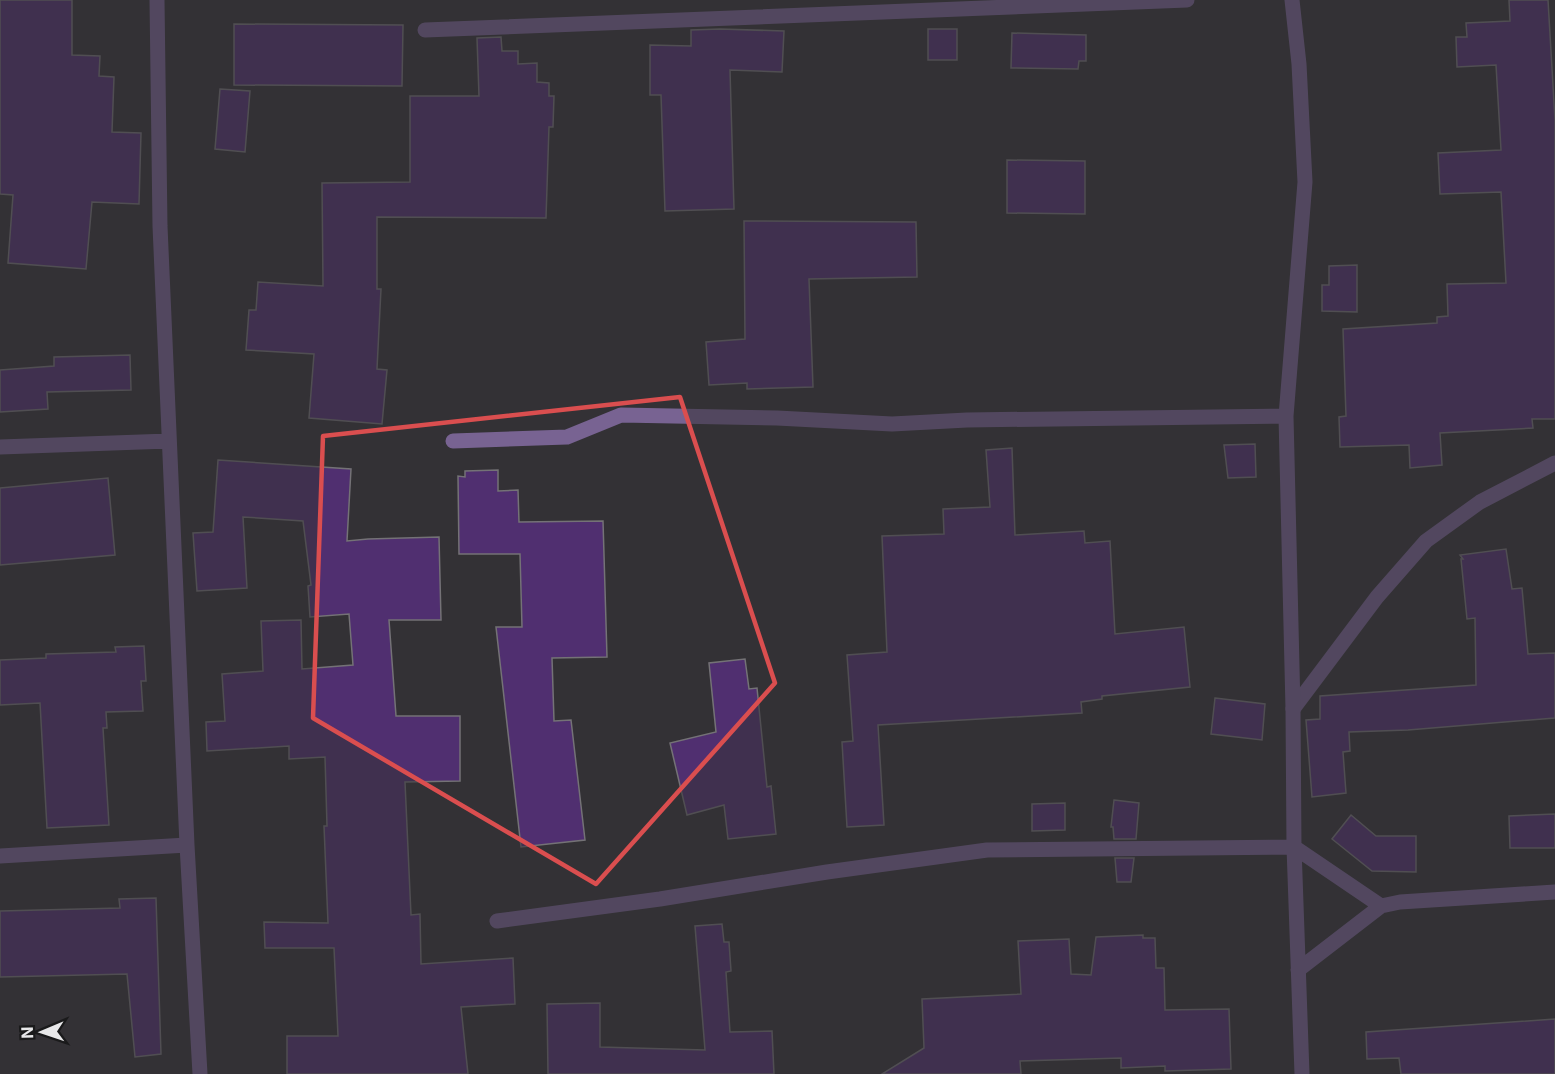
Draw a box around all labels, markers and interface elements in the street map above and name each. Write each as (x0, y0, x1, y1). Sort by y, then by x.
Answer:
north arrow (12, 1002, 72, 1062)
text: N (17, 1026, 37, 1039)

